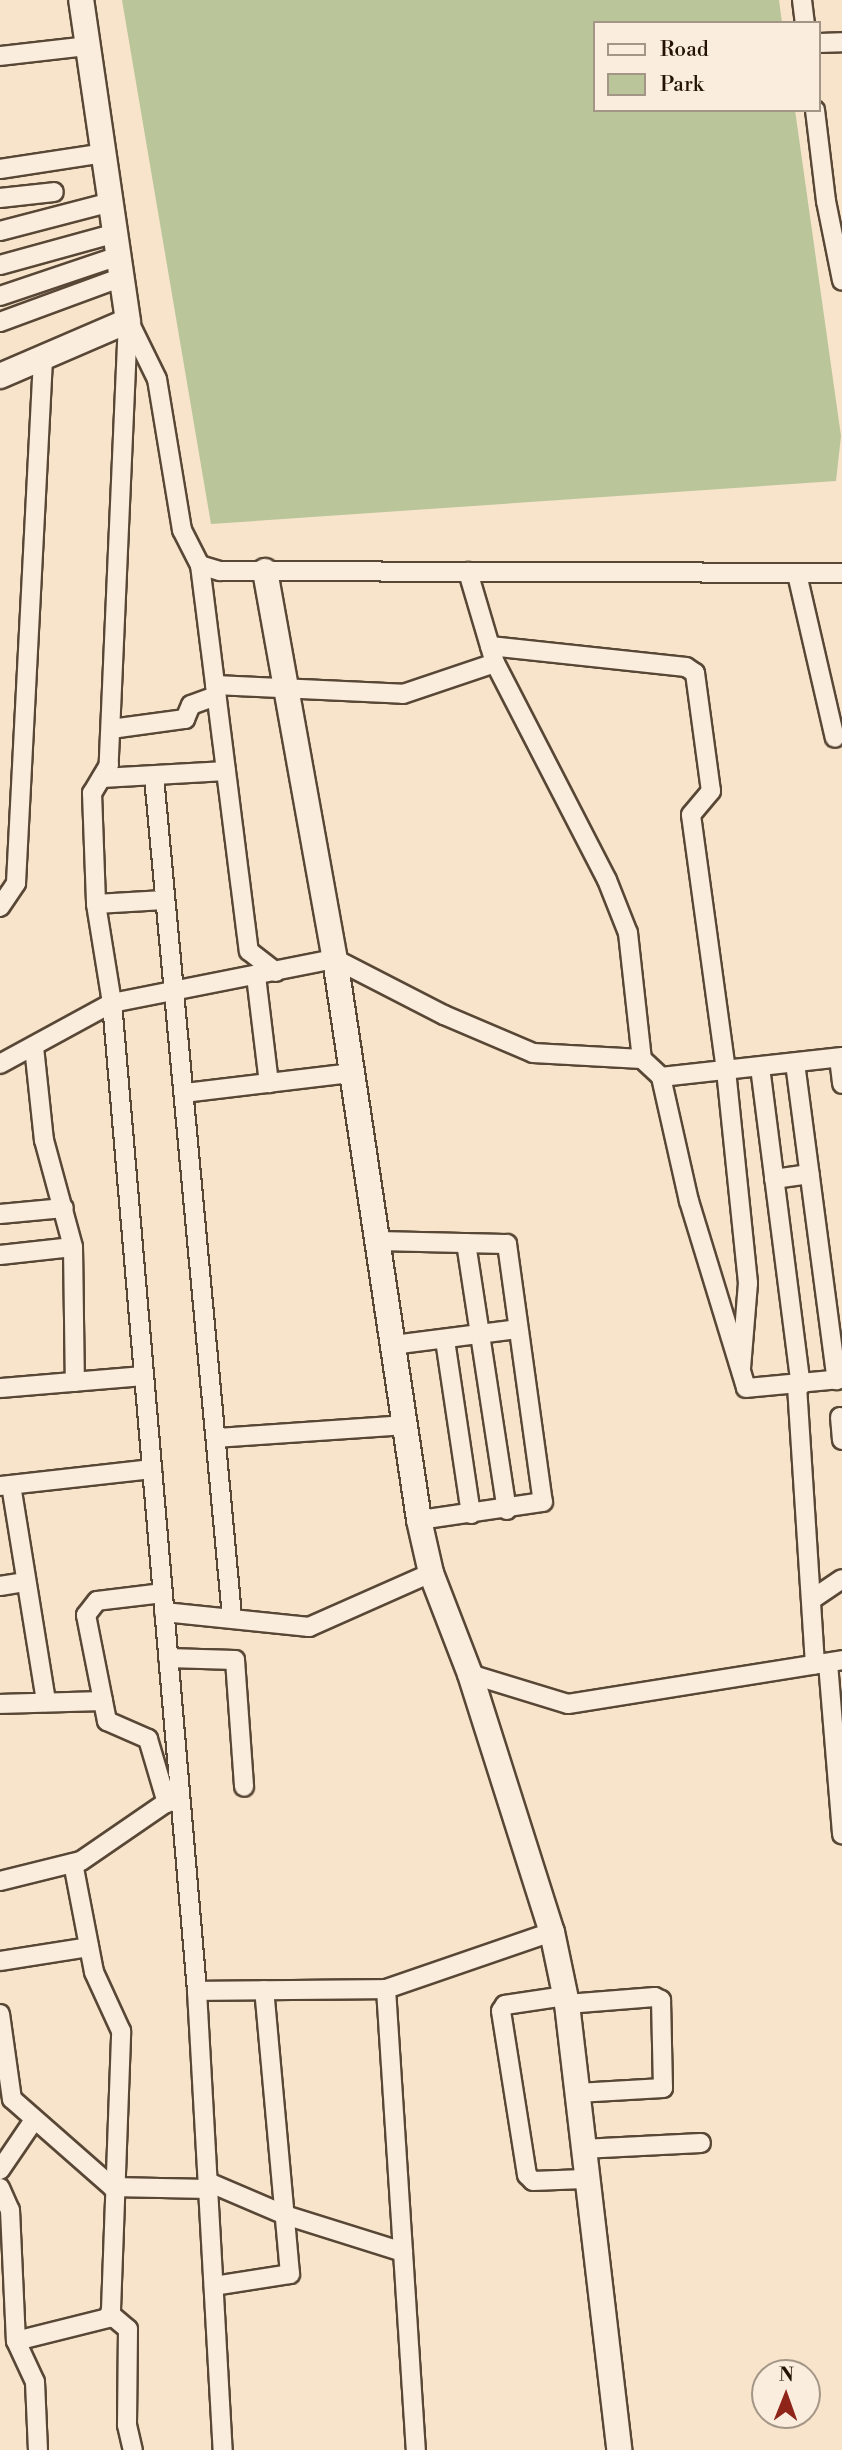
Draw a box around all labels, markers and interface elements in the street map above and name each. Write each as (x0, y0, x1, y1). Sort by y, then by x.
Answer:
legend (594, 21, 821, 112)
text: Road (660, 37, 709, 63)
text: Park (660, 72, 704, 98)
north arrow (751, 2359, 821, 2429)
text: N (779, 2363, 794, 2387)

